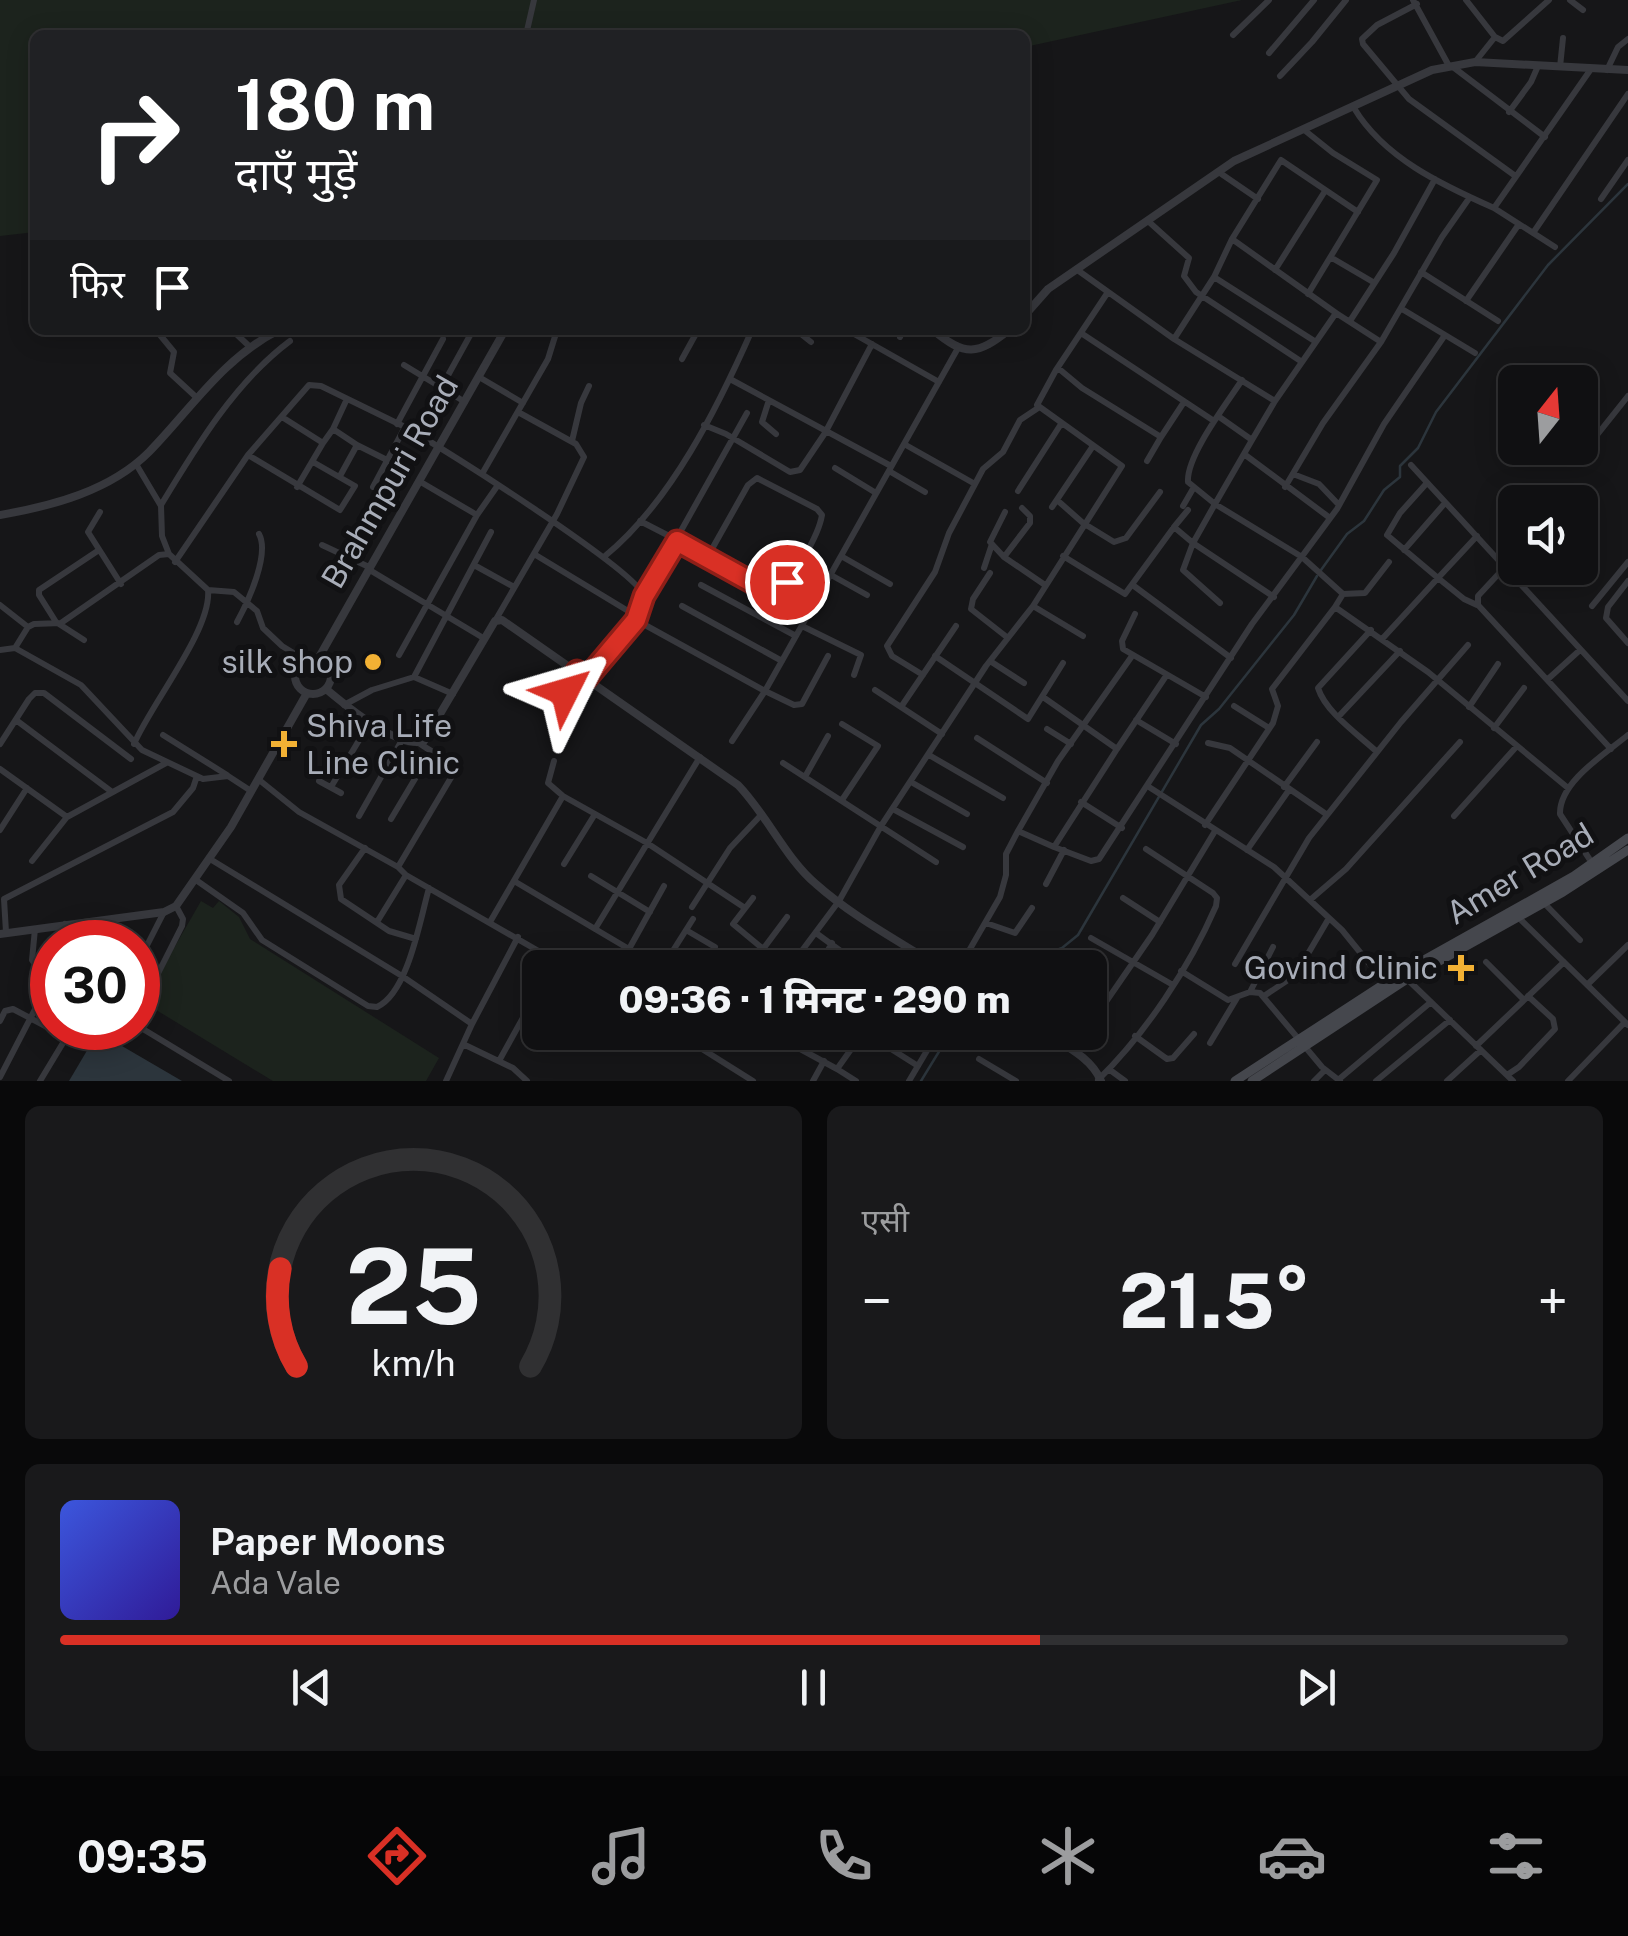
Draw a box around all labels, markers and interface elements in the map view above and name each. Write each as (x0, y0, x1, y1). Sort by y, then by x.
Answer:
text: 180 m (235, 63, 435, 146)
icon: right (70, 70, 200, 200)
text: दाएँ मुड़ें (235, 147, 357, 200)
icon: arrive (145, 260, 200, 315)
text: फिर (70, 262, 125, 307)
north arrow (1498, 365, 1598, 465)
map controls (1498, 365, 1598, 585)
street label: Brahmpuri Road (314, 369, 465, 594)
button: sound (1498, 485, 1598, 585)
pin (745, 540, 830, 625)
icon: arrive (760, 555, 815, 610)
position arrow (513, 640, 617, 744)
place label: silk shop (222, 643, 353, 680)
marker: silk shop (362, 651, 384, 673)
place label: Shiva Life Line Clinic (306, 707, 460, 781)
marker: Shiva Life Line Clinic (271, 731, 297, 757)
street label: Amer Road (1440, 815, 1600, 932)
speed limit sign: 30 (30, 920, 160, 1050)
place label: Govind Clinic (1244, 949, 1438, 986)
marker: Govind Clinic (1448, 955, 1474, 981)
text: 09:36 · 1 मिनट · 290 m (619, 977, 1010, 1022)
text: एसी (862, 1202, 909, 1239)
text: 25 (345, 1225, 481, 1347)
text: 21.5° (1119, 1257, 1310, 1345)
text: − (862, 1269, 892, 1333)
text: + (1538, 1269, 1568, 1333)
text: km/h (371, 1342, 455, 1384)
text: Paper Moons (210, 1519, 445, 1564)
text: Ada Vale (210, 1564, 341, 1601)
icon: previous (284, 1660, 339, 1715)
icon: pause (786, 1660, 841, 1715)
icon: next (1289, 1660, 1344, 1715)
icon: directions (362, 1821, 432, 1891)
icon: music (586, 1821, 656, 1891)
icon: phone (809, 1821, 879, 1891)
icon: climate (1033, 1821, 1103, 1891)
icon: car (1257, 1821, 1327, 1891)
icon: filters (1481, 1821, 1551, 1891)
text: 09:35 (77, 1830, 208, 1883)

